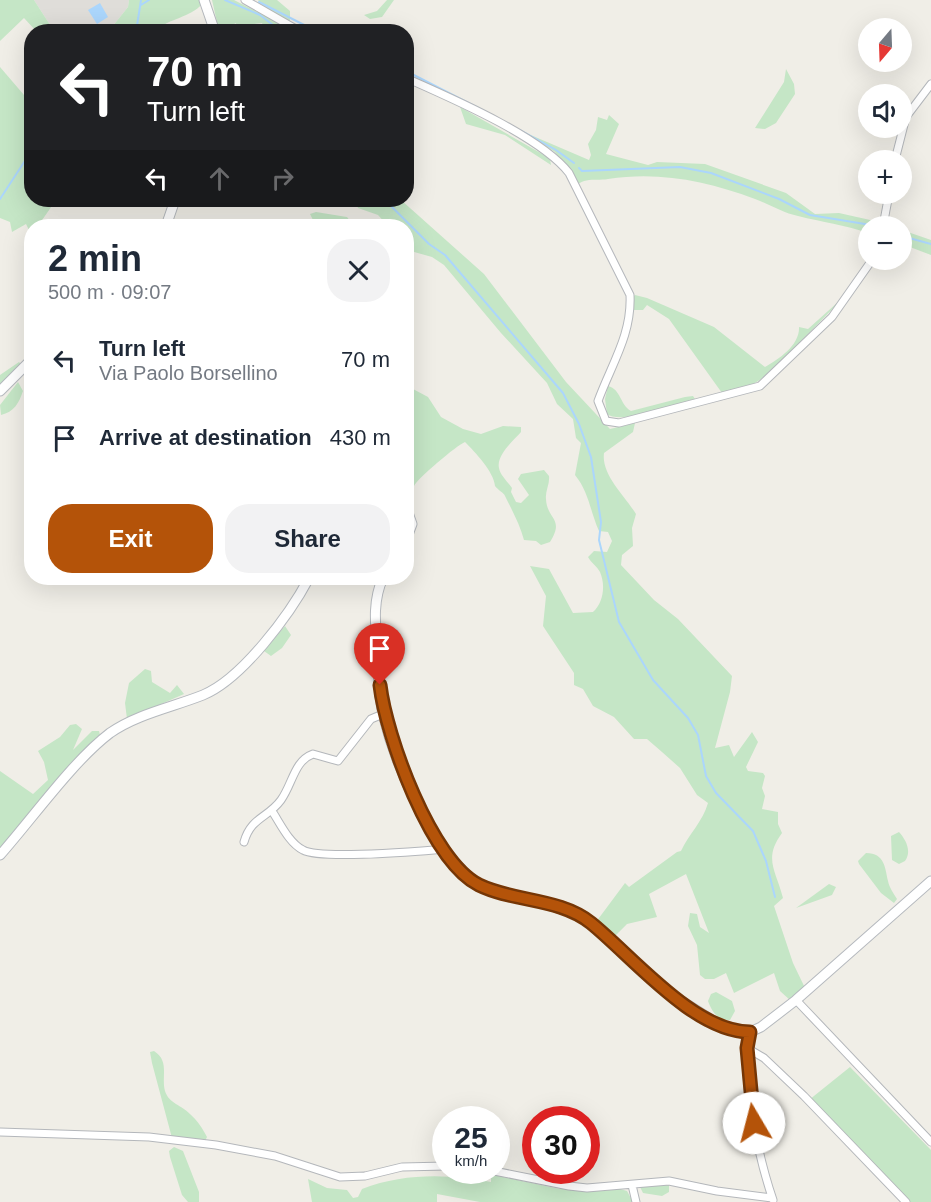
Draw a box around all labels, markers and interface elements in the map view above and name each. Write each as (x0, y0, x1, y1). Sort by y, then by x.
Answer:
north arrow (858, 18, 912, 72)
map controls (858, 18, 912, 270)
icon: left (48, 48, 126, 126)
text: 70 m (147, 48, 243, 95)
button: sound (858, 84, 912, 138)
text: Turn left (147, 97, 245, 127)
button: + (858, 150, 912, 204)
icon: left (140, 162, 173, 195)
icon: ahead (203, 162, 236, 195)
icon: right (266, 162, 299, 195)
button: − (858, 216, 912, 270)
text: 2 min (48, 238, 142, 279)
button: close (327, 239, 390, 302)
text: 500 m · 09:07 (48, 281, 171, 303)
text: Turn left (99, 336, 185, 361)
icon: left (48, 344, 81, 377)
text: 70 m (341, 347, 390, 372)
text: Via Paolo Borsellino (99, 362, 278, 384)
icon: arrive (48, 422, 81, 455)
text: Arrive at destination (99, 425, 312, 450)
text: 430 m (330, 425, 391, 450)
button: Exit (48, 504, 213, 573)
button: Share (225, 504, 390, 573)
pin (354, 623, 405, 685)
icon: arrive (363, 632, 396, 665)
position arrow (722, 1091, 786, 1155)
speed limit sign: 30 (522, 1106, 600, 1184)
text: 25 (454, 1121, 488, 1154)
text: km/h (455, 1152, 487, 1169)

